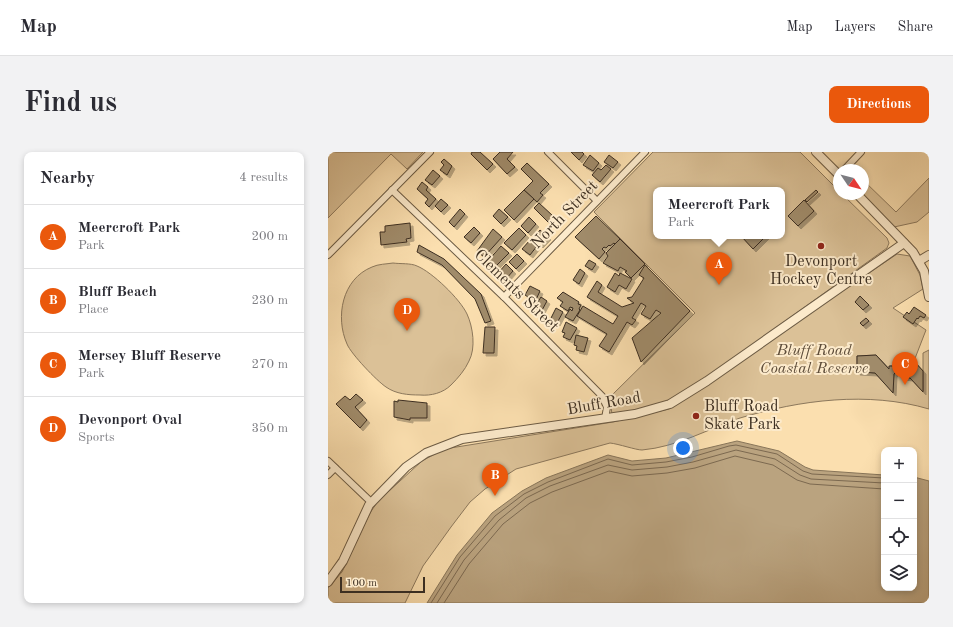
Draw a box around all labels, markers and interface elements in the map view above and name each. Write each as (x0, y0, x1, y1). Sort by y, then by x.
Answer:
text: Map (20, 18, 57, 37)
text: Map (787, 20, 813, 34)
text: Layers (835, 20, 876, 34)
text: Share (898, 20, 933, 34)
button: Directions (829, 86, 929, 123)
text: Find us (24, 90, 117, 118)
north arrow (833, 164, 869, 200)
text: Nearby (40, 170, 95, 187)
text: 4 results (239, 171, 288, 184)
street label: North Street (529, 178, 602, 252)
popup (653, 187, 785, 239)
text: Meercroft Park (668, 198, 770, 213)
text: Park (668, 216, 695, 229)
text: Meercroft Park (78, 221, 180, 236)
text: A (48, 230, 58, 243)
text: 200 m (251, 230, 288, 243)
text: Park (78, 239, 105, 252)
marker: Devonport Hockey Centre (816, 241, 826, 251)
street label: Clements Street (471, 247, 562, 335)
pin: A (706, 252, 732, 285)
place label: Devonport Hockey Centre (770, 254, 872, 288)
text: Bluff Beach (78, 285, 157, 300)
text: B (48, 294, 58, 307)
text: 230 m (251, 294, 288, 307)
pin: D (394, 298, 420, 331)
text: Place (78, 303, 108, 316)
park label: Bluff Road Coastal Reserve (760, 343, 869, 377)
text: Mersey Bluff Reserve (78, 349, 221, 364)
pin: C (892, 352, 918, 385)
text: C (49, 358, 57, 371)
text: 270 m (251, 358, 288, 371)
text: Park (78, 367, 105, 380)
street label: Bluff Road (566, 390, 642, 418)
place label: Bluff Road Skate Park (704, 399, 781, 433)
marker: Bluff Road Skate Park (691, 411, 701, 421)
text: Devonport Oval (78, 413, 182, 428)
text: D (48, 422, 58, 435)
text: 350 m (251, 422, 288, 435)
text: Sports (78, 431, 115, 444)
your location (673, 438, 693, 458)
map controls (881, 447, 917, 591)
button: + (881, 447, 917, 483)
pin: B (482, 463, 508, 496)
button: − (881, 483, 917, 519)
button: locate (881, 519, 917, 555)
button: layers (881, 555, 917, 591)
scale bar (340, 575, 425, 594)
text: 100 m (346, 578, 377, 589)

